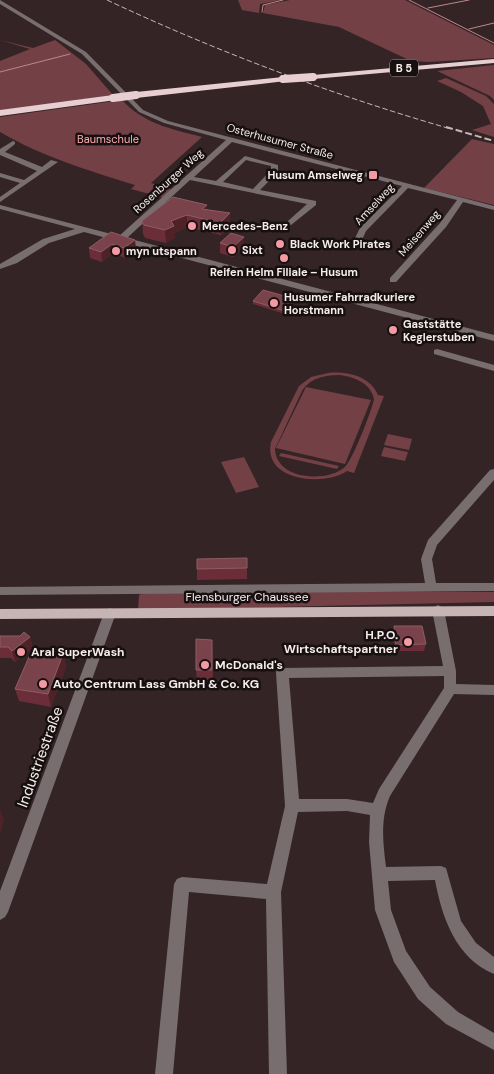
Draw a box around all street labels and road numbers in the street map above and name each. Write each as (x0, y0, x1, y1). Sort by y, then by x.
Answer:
road number: B 5 (390, 59, 418, 76)
street label: Osterhusumer Straße (225, 120, 335, 162)
street label: Rosenburger Weg (130, 146, 206, 216)
street label: Amselweg (351, 180, 397, 228)
street label: Meisenweg (395, 207, 443, 259)
street label: Flensburger Chaussee (185, 589, 309, 605)
street label: Industriestraße (12, 704, 68, 810)

